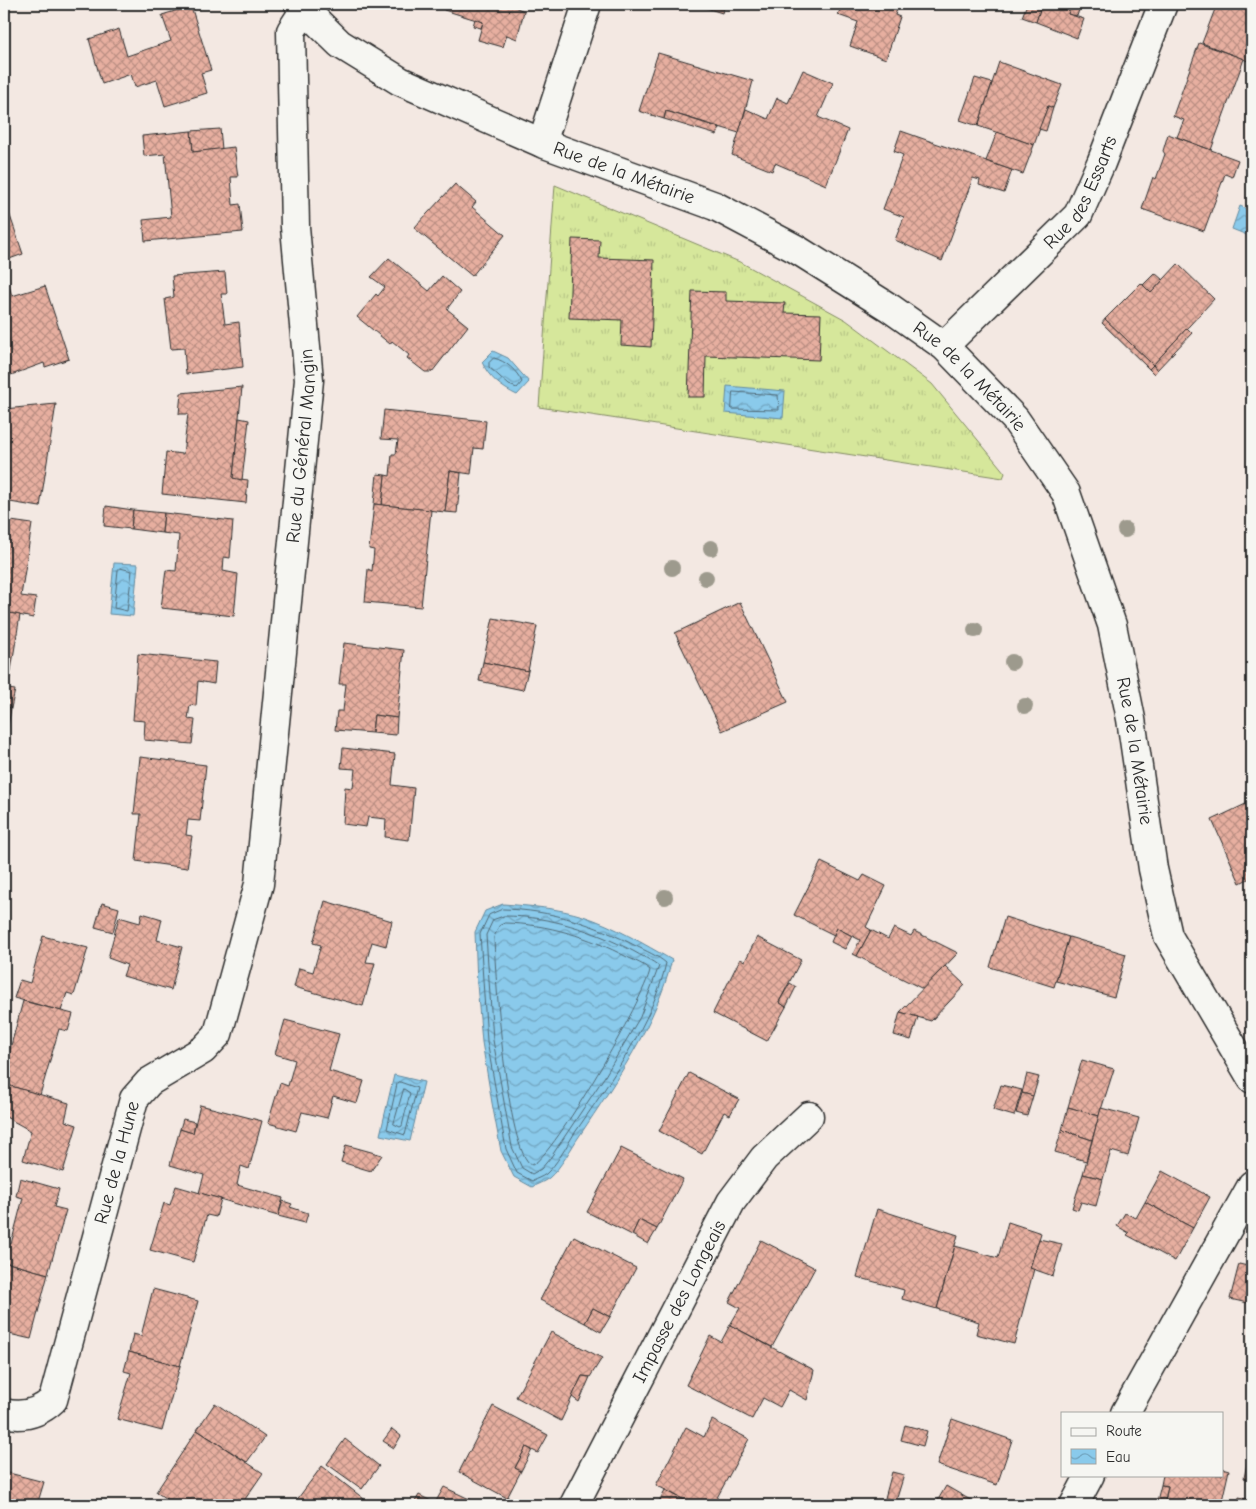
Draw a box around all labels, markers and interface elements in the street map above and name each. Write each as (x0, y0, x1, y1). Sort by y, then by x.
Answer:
street label: Rue des Essarts (1039, 133, 1121, 253)
street label: Rue de la Métairie (550, 137, 698, 209)
street label: Rue de la Métairie (909, 317, 1031, 435)
street label: Rue du Général Mangin (282, 348, 320, 544)
street label: Rue de la Métairie (1112, 675, 1157, 826)
street label: Rue de la Hune (90, 1099, 144, 1227)
street label: Impasse des Longeais (628, 1217, 731, 1387)
legend (1061, 1412, 1224, 1476)
text: Route (1106, 1422, 1142, 1440)
text: Eau (1106, 1448, 1130, 1466)

